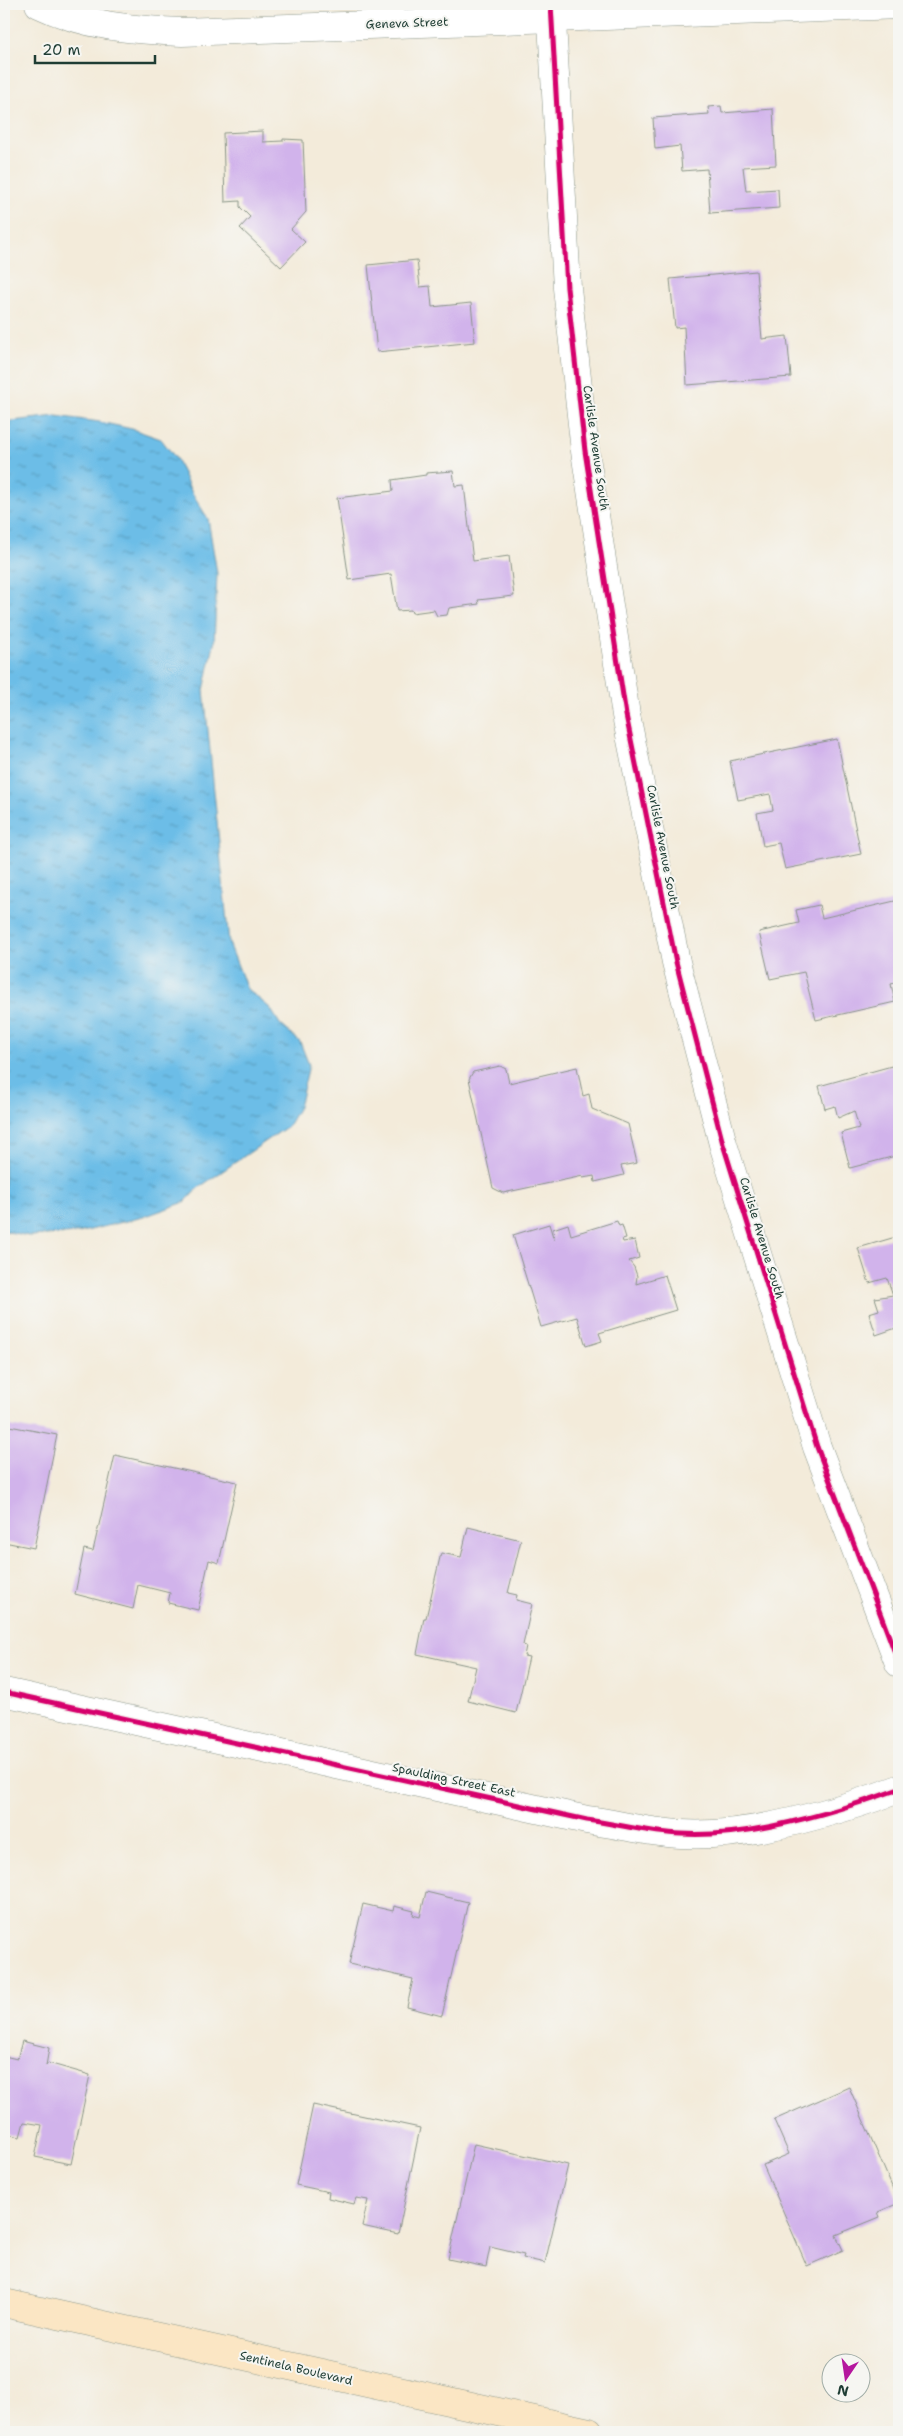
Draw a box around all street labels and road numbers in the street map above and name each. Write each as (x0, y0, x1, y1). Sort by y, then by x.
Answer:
street label: Geneva Street (365, 14, 449, 32)
street label: Carlisle Avenue South (579, 384, 613, 512)
street label: Carlisle Avenue South (643, 783, 683, 911)
street label: Carlisle Avenue South (736, 1175, 788, 1301)
street label: Spaulding Street East (391, 1759, 517, 1801)
street label: Sentinela Boulevard (238, 2347, 354, 2389)

